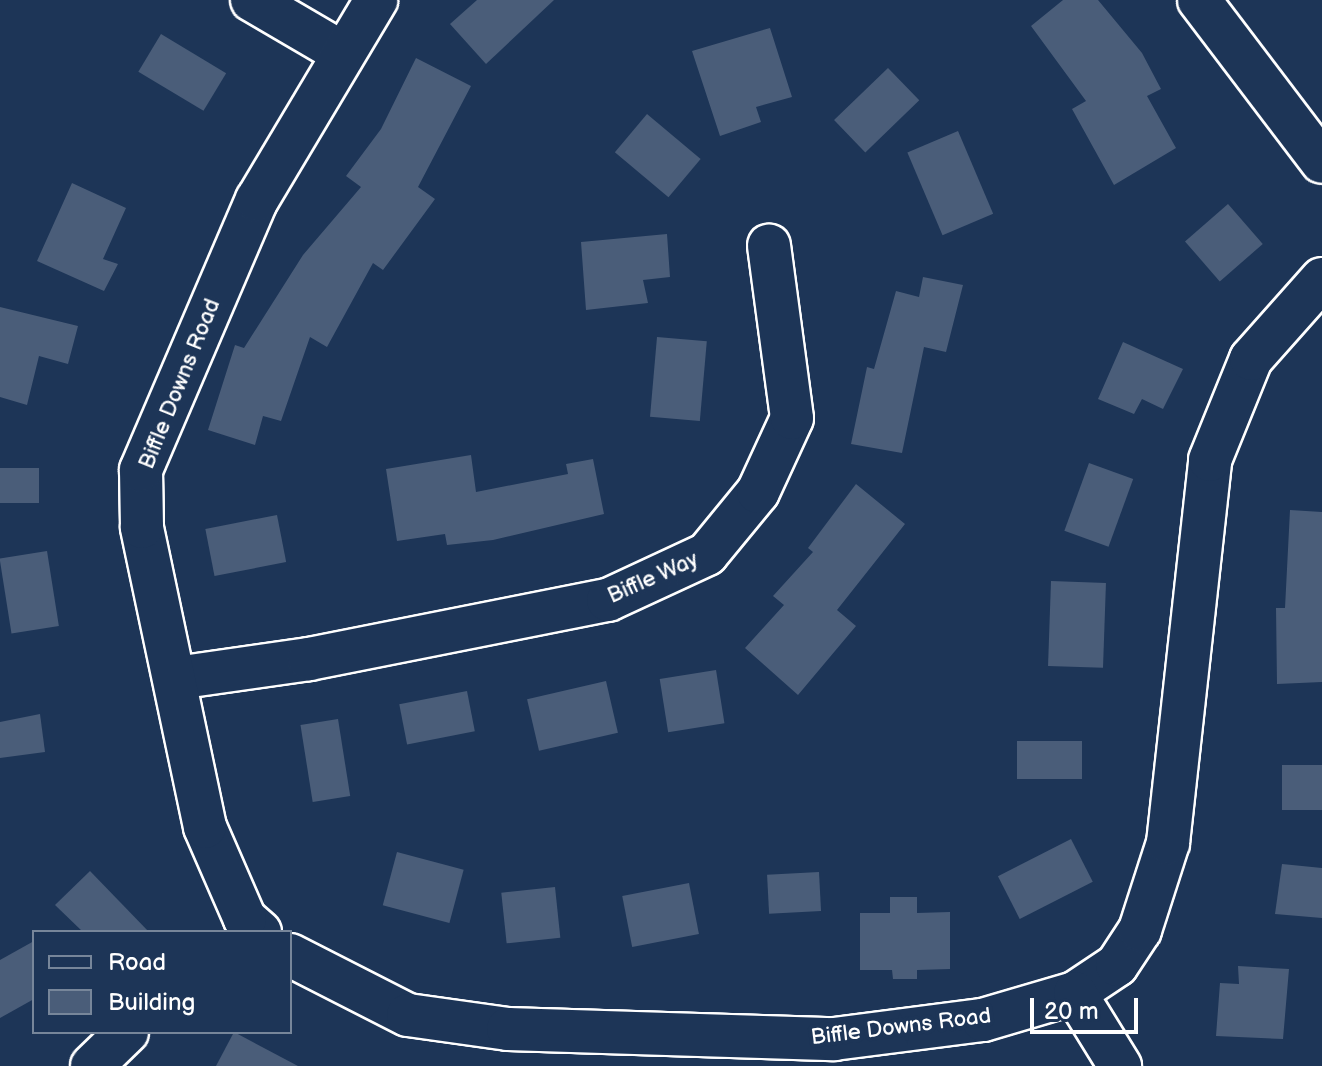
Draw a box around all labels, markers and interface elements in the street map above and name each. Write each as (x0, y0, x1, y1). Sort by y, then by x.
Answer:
street label: Biffle Downs Road (134, 295, 226, 473)
street label: Biffle Way (603, 546, 703, 610)
legend (32, 930, 292, 1034)
text: Road (108, 948, 166, 977)
scale bar (1034, 982, 1142, 1032)
text: Building (108, 988, 195, 1017)
text: 20 m (1044, 997, 1099, 1026)
street label: Biffle Downs Road (809, 1003, 993, 1051)

